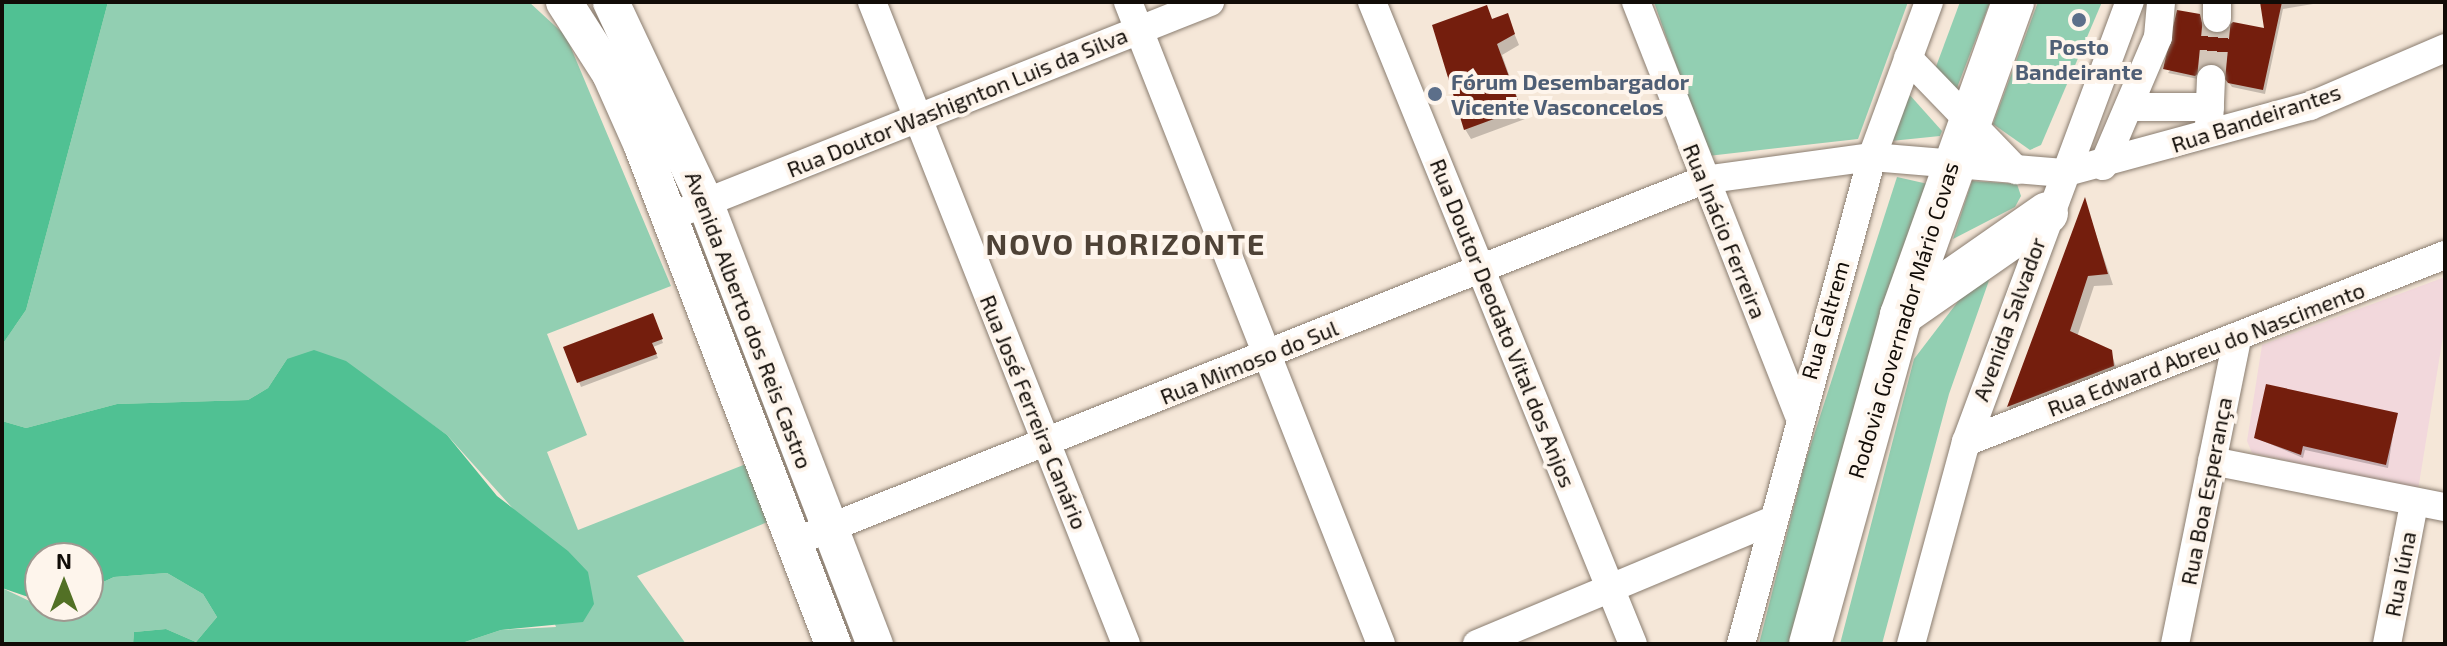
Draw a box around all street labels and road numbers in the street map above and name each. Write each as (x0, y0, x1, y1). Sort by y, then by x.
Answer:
street label: Rua Doutor Washignton Luis da Silva (783, 21, 1131, 183)
street label: Rua Bandeirantes (2168, 78, 2344, 158)
street label: Rua Inácio Ferreira (1678, 140, 1772, 322)
street label: Rua Doutor Deodato Vital dos Anjos (1424, 154, 1582, 492)
street label: Rodovia Governador Mário Covas (1842, 158, 1964, 482)
street label: Avenida Alberto dos Reis Castro (680, 167, 818, 473)
street label: Avenida Salvador (1967, 233, 2051, 405)
street label: Rua Caltrem (1795, 258, 1855, 382)
street label: Rua Edward Abreu do Nascimento (2043, 276, 2369, 422)
street label: Rua José Ferreira Canário (975, 291, 1093, 533)
street label: Rua Mimoso do Sul (1156, 314, 1342, 410)
street label: Rua Boa Esperança (2175, 395, 2237, 587)
street label: Rua Iúna (2379, 529, 2421, 619)

